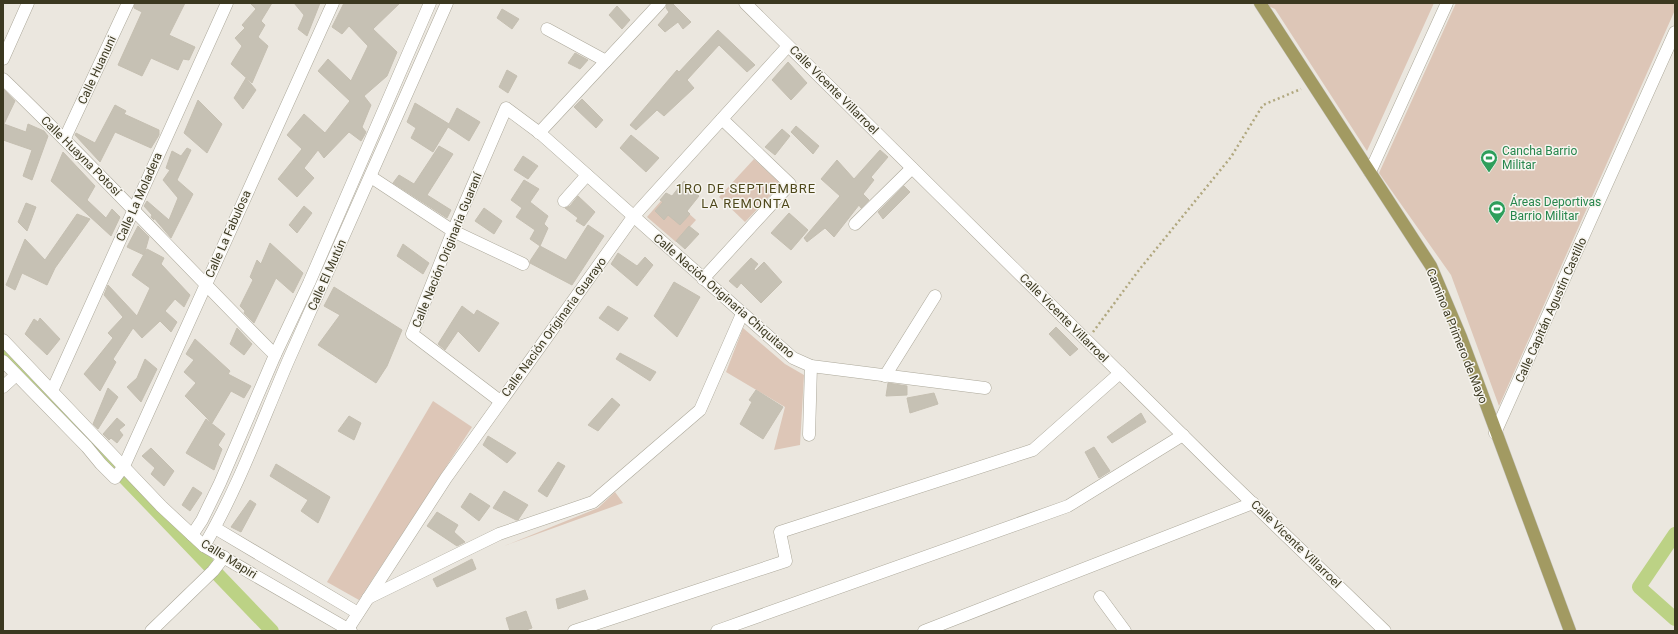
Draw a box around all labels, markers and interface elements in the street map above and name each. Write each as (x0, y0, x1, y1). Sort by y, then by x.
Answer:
street label: Calle Huanuni (75, 33, 119, 106)
street label: Calle Vicente Villarroel (787, 43, 881, 137)
street label: Calle Huayna Potosí (38, 113, 125, 200)
place label: Cancha Barrio Militar (1502, 144, 1577, 172)
sports icon: Cancha Barrio Militar (1479, 148, 1499, 173)
street label: Calle La Moladera (113, 150, 165, 244)
street label: Calle Nación Originaria Guaraní (409, 169, 485, 330)
district label: 1RO DE SEPTIEMBRE LA REMONTA (676, 181, 816, 211)
street label: Calle La Fabulosa (202, 188, 254, 280)
place label: Áreas Deportivas Barrio Militar (1510, 194, 1601, 223)
sports icon: Áreas Deportivas Barrio Militar (1487, 199, 1507, 224)
street label: Calle Nación Originaria Chiquitano (651, 231, 798, 361)
street label: Calle Capitán Agustín Castillo (1513, 235, 1589, 385)
street label: Calle El Mutún (305, 237, 349, 313)
street label: Calle Nación Originaria Guarayo (499, 254, 609, 399)
street label: Camino a Primero de Mayo (1423, 266, 1491, 406)
street label: Calle Vicente Villarroel (1017, 271, 1111, 365)
street label: Calle Vicente Villarroel (1248, 497, 1344, 591)
street label: Calle Mapiri (199, 536, 260, 582)

